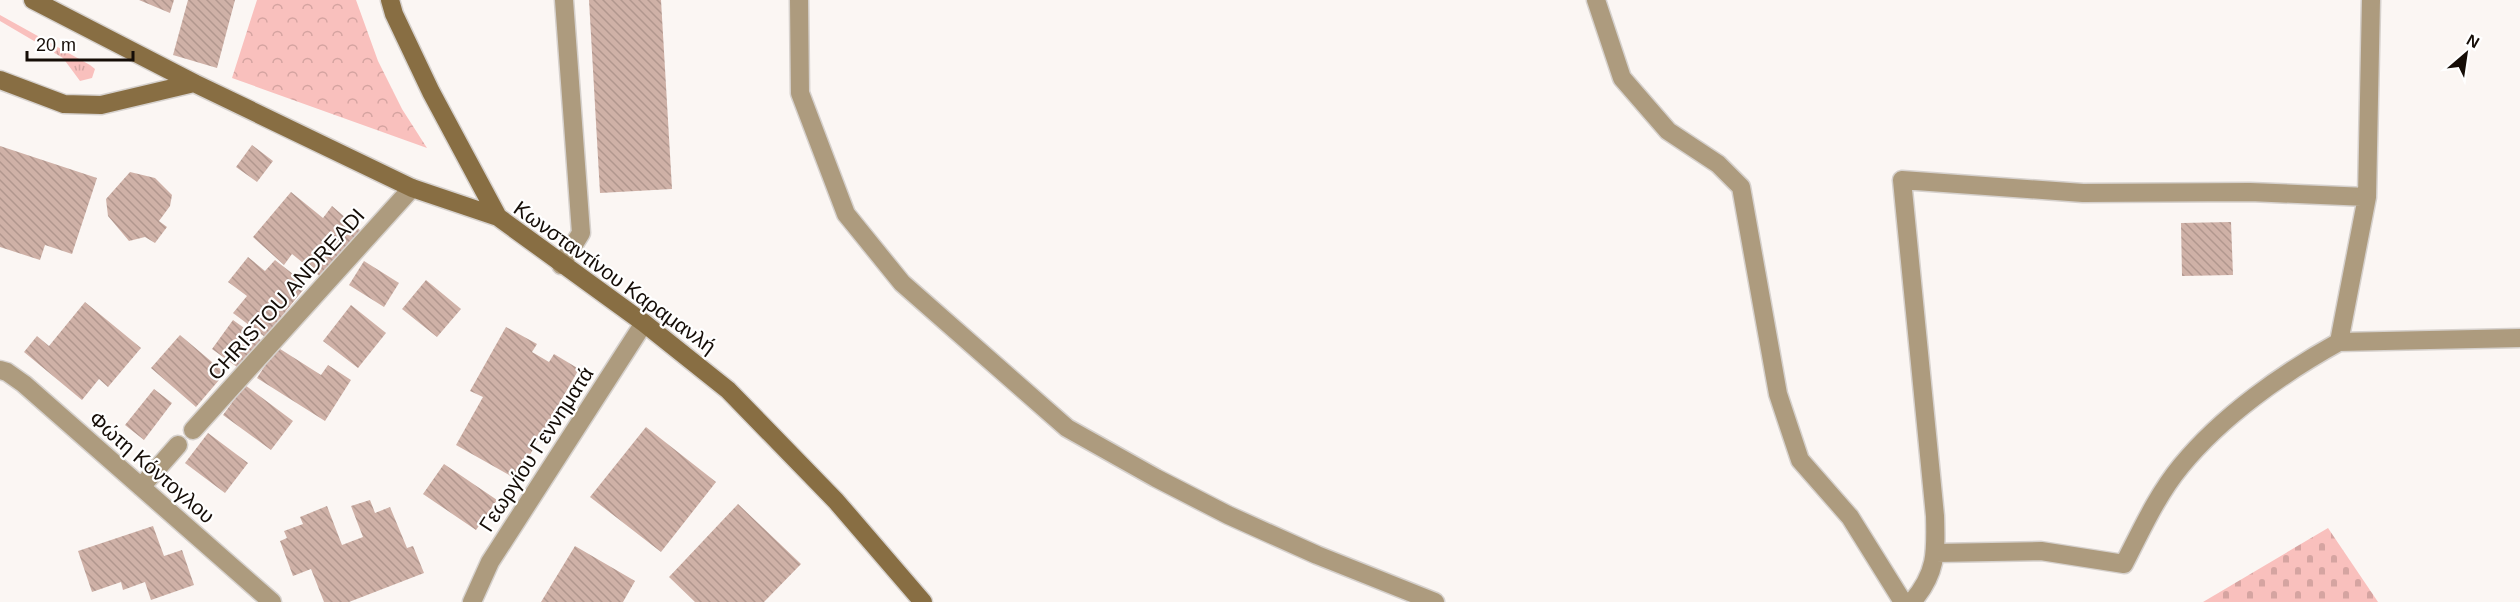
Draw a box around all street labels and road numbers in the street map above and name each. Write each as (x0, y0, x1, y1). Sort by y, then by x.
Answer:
street label: Κωνσταντίνου Καραμανλή (510, 196, 720, 358)
street label: CHRISTOU ANDREADI (203, 204, 369, 384)
street label: Γεωργίου Γεννηματά (474, 362, 598, 536)
street label: Φώτη Κόντογλου (85, 406, 219, 528)

